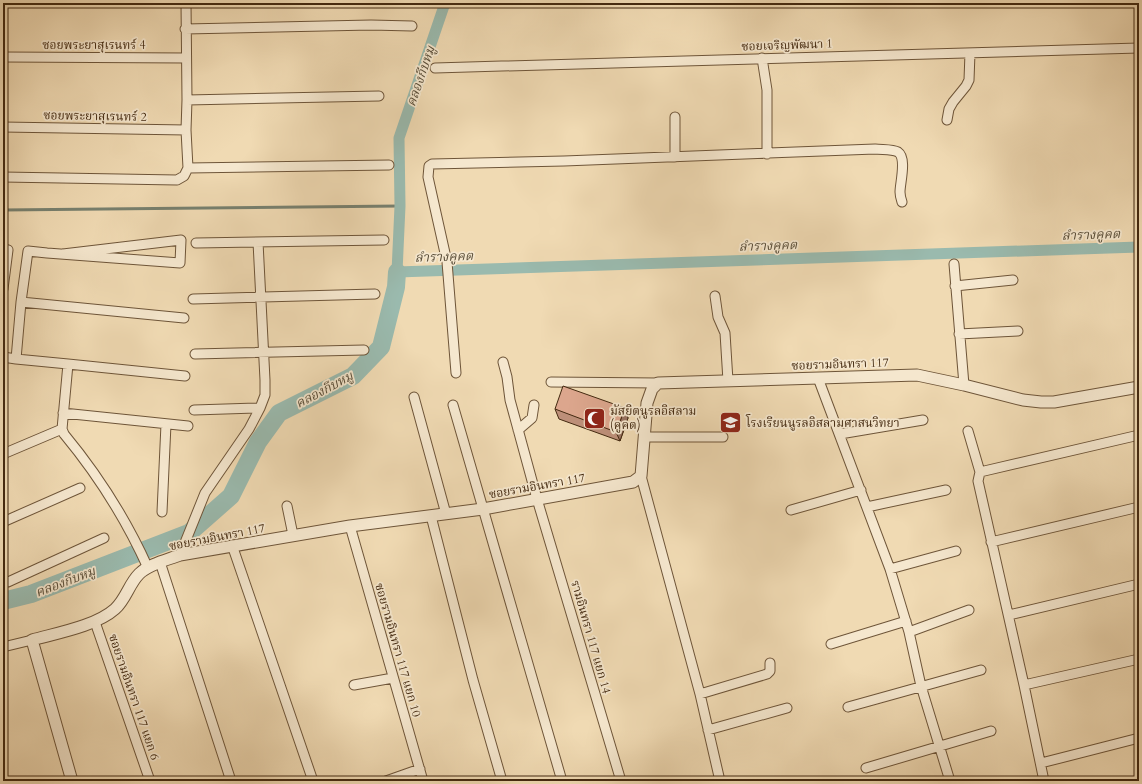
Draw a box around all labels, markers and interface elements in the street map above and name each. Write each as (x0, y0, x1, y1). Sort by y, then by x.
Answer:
street label: ซอยเจริญพัฒนา 1 (741, 35, 833, 55)
street label: ซอยพระยาสุเรนทร์ 4 (42, 37, 146, 53)
water label: คลองกีบหมู (402, 43, 440, 109)
street label: ซอยพระยาสุเรนทร์ 2 (43, 107, 147, 125)
water label: ลำรางคูคต (1062, 225, 1121, 245)
water label: ลำรางคูคต (739, 236, 798, 256)
water label: ลำรางคูคต (415, 247, 474, 267)
street label: ซอยรามอินทรา 117 (791, 354, 889, 374)
water label: คลองกีบหมู (293, 367, 357, 413)
place label: มัสยิตนูรลอิสลาม (คูคต) (610, 403, 696, 433)
mosque icon: มัสยิตนูรลอิสลาม (คูคต) (581, 405, 607, 431)
school or university icon: โรงเรียนนูรลอิสลามศาสนวิทยา (718, 410, 744, 436)
place label: โรงเรียนนูรลอิสลามศาสนวิทยา (745, 414, 900, 431)
street label: ซอยรามอินทรา 117 (488, 470, 586, 502)
street label: ซอยรามอินทรา 117 (168, 520, 266, 554)
water label: คลองกีบหมู (33, 562, 98, 602)
street label: รามอินทรา 117 แยก 14 (567, 579, 615, 695)
street label: ซอยรามอินทรา 117 แยก 10 (371, 581, 425, 719)
street label: ซอยรามอินทรา 117 แยก 6 (105, 632, 163, 762)

